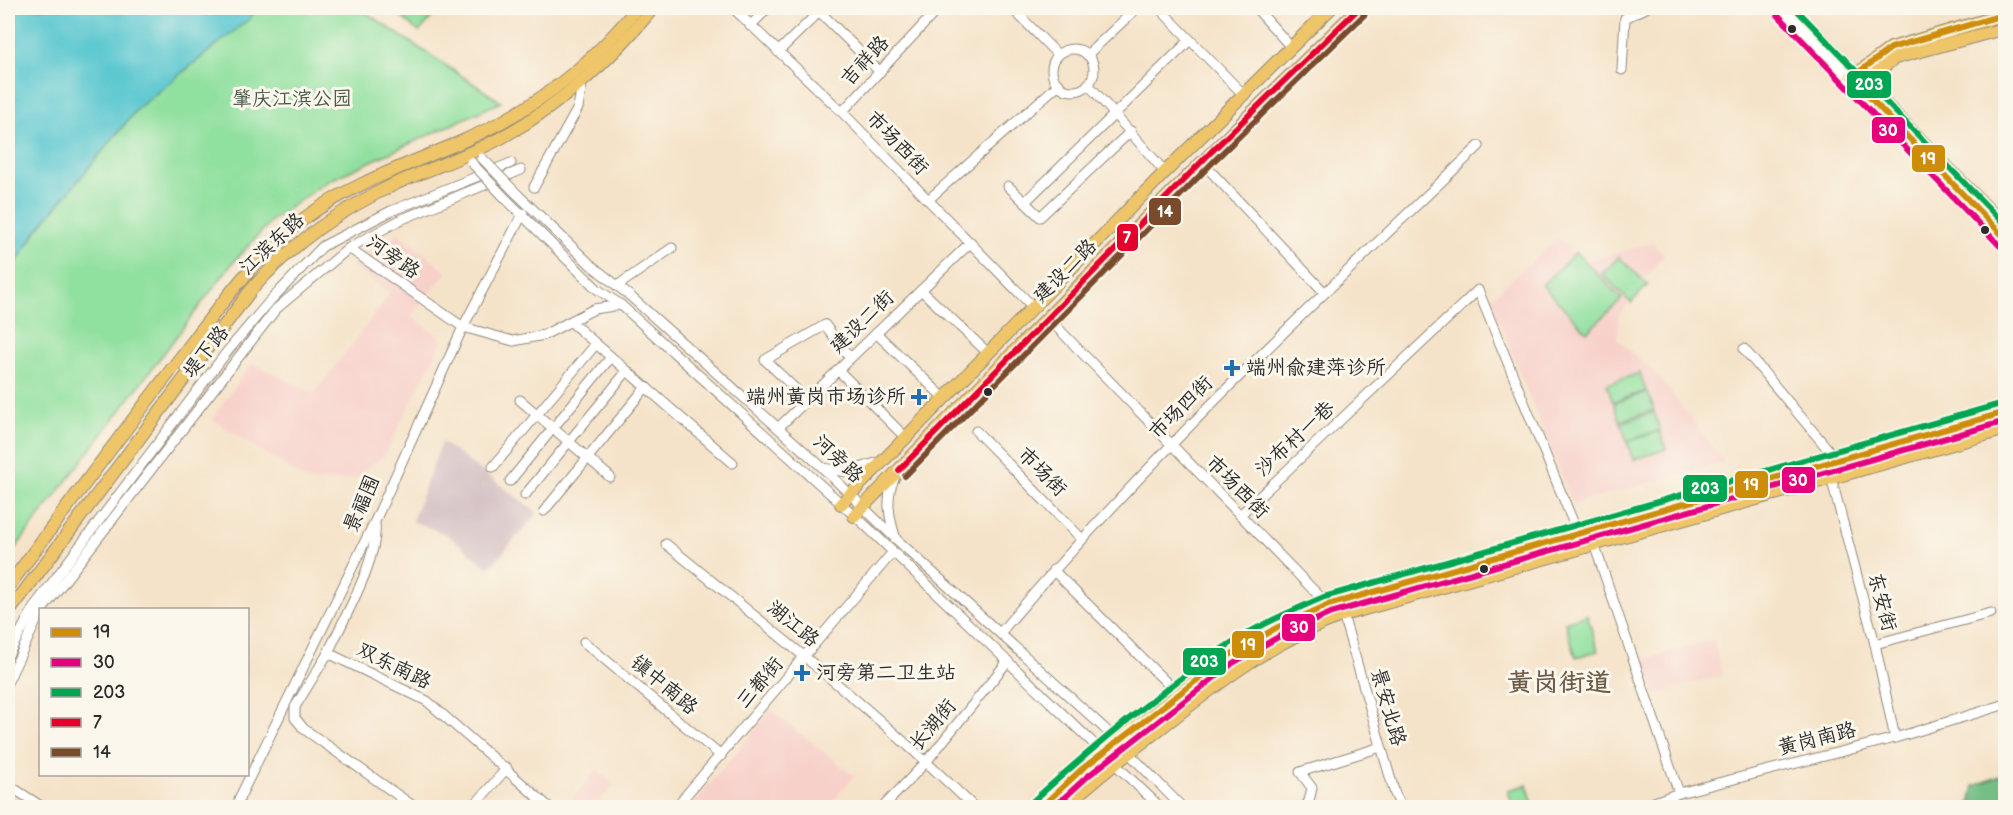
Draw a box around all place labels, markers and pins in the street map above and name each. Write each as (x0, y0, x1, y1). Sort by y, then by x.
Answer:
unlabelled marker (1786, 23, 1798, 35)
unlabelled marker (1979, 224, 1991, 236)
place label: 端州俞建萍诊所 (1246, 356, 1386, 380)
marker: 端州俞建萍诊所 (1223, 359, 1241, 377)
place label: 端州黄岗市场诊所 (746, 385, 906, 409)
unlabelled marker (982, 386, 994, 398)
marker: 端州黄岗市场诊所 (910, 388, 928, 406)
unlabelled marker (1478, 563, 1490, 575)
place label: 河旁第二卫生站 (816, 661, 956, 685)
marker: 河旁第二卫生站 (793, 664, 811, 682)

